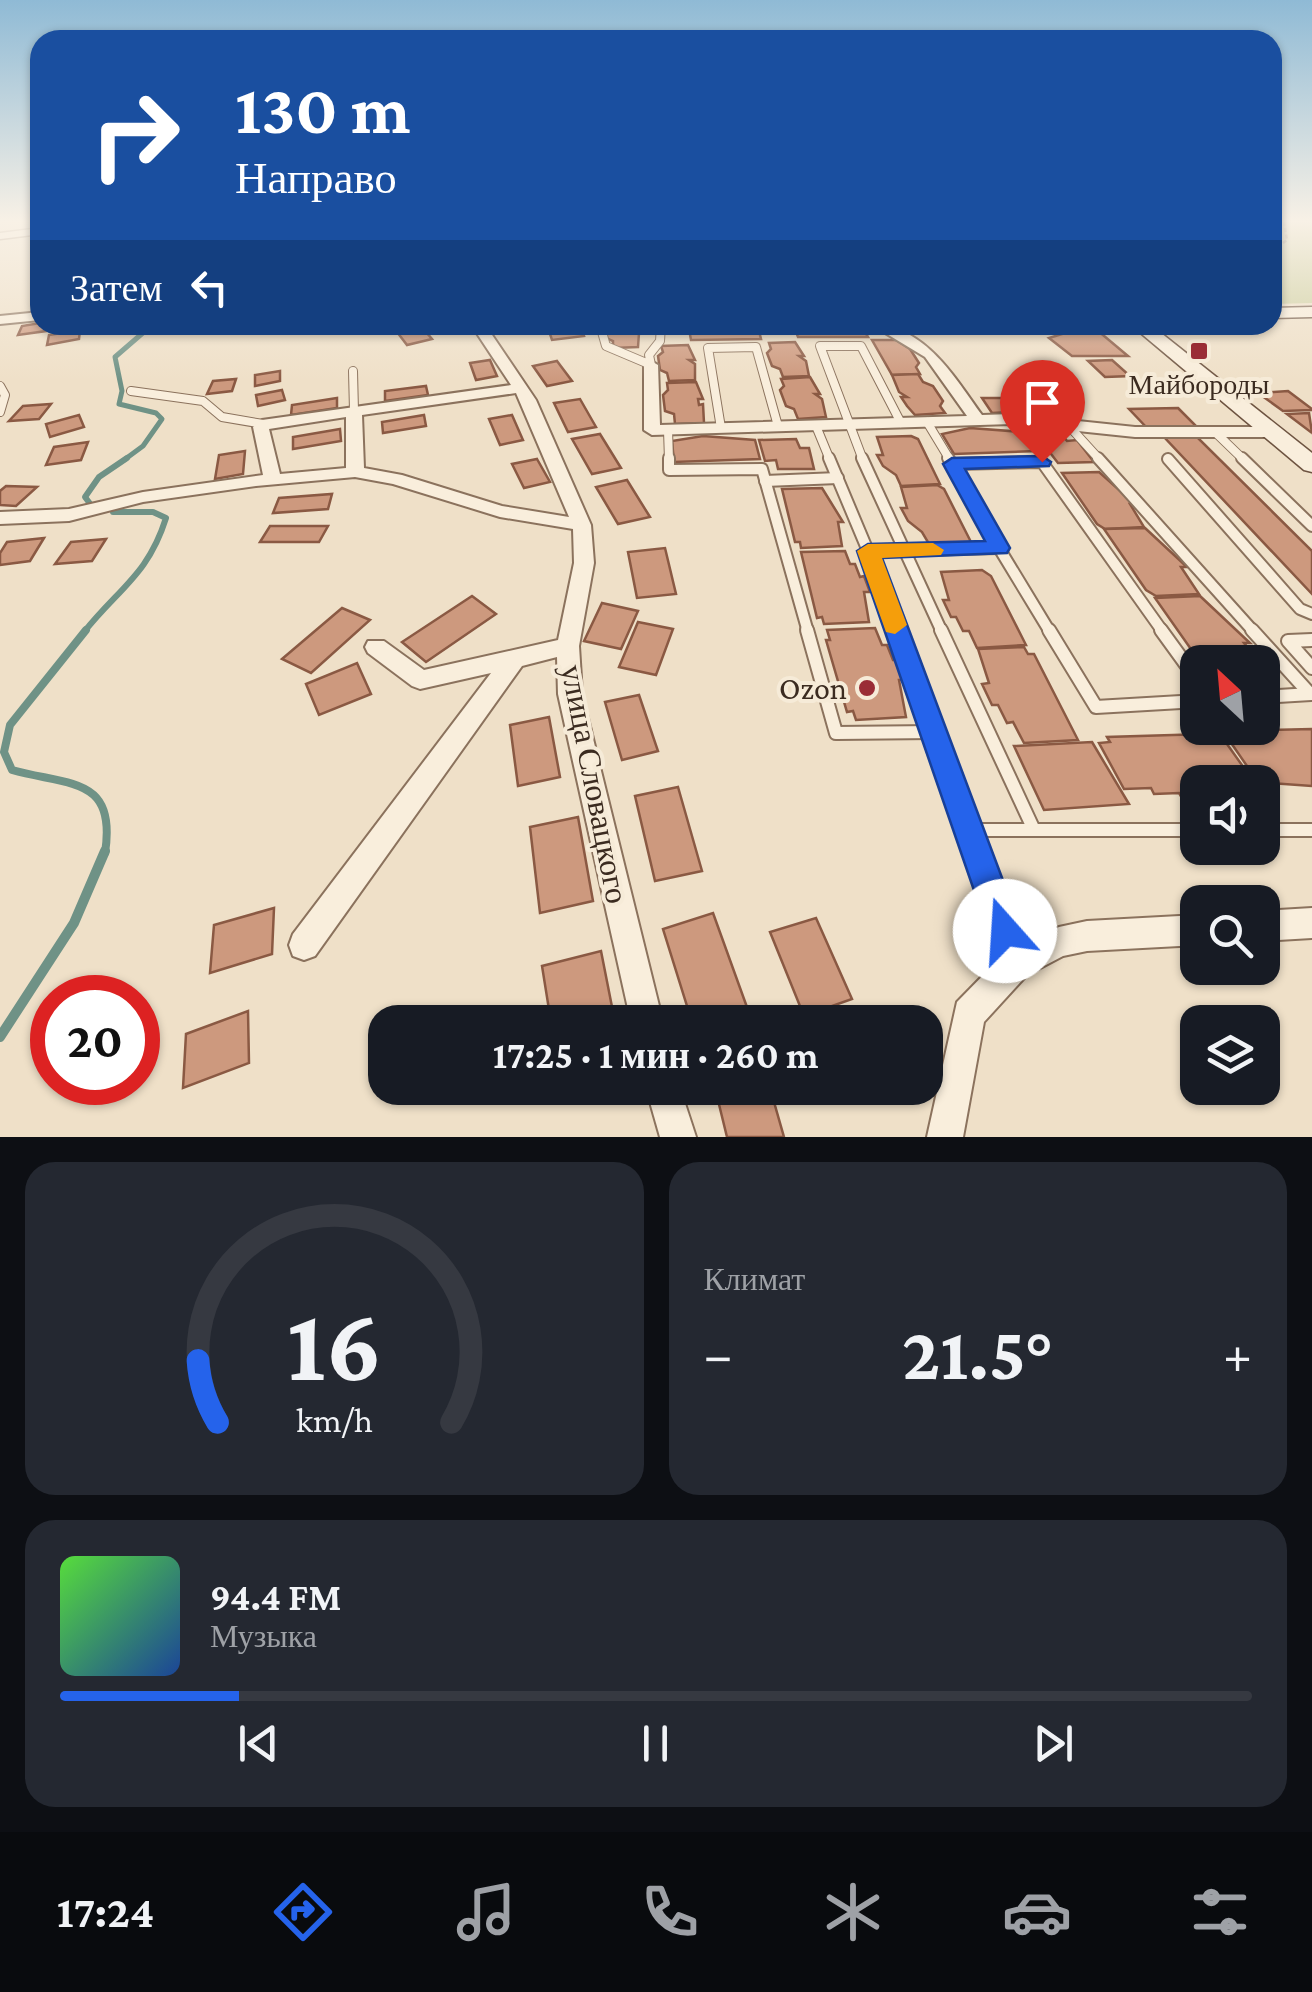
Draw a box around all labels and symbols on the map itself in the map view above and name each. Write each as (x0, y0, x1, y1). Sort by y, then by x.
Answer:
marker: Майбороды (1188, 340, 1210, 362)
pin (1000, 360, 1085, 463)
place label: Майбороды (1129, 369, 1270, 400)
north arrow (1180, 645, 1280, 745)
street label: улица Словацкого (554, 661, 636, 907)
place label: Ozon (779, 670, 847, 706)
marker: Ozon (856, 677, 878, 699)
position arrow (953, 879, 1057, 983)
speed limit sign: 20 (30, 975, 160, 1105)

